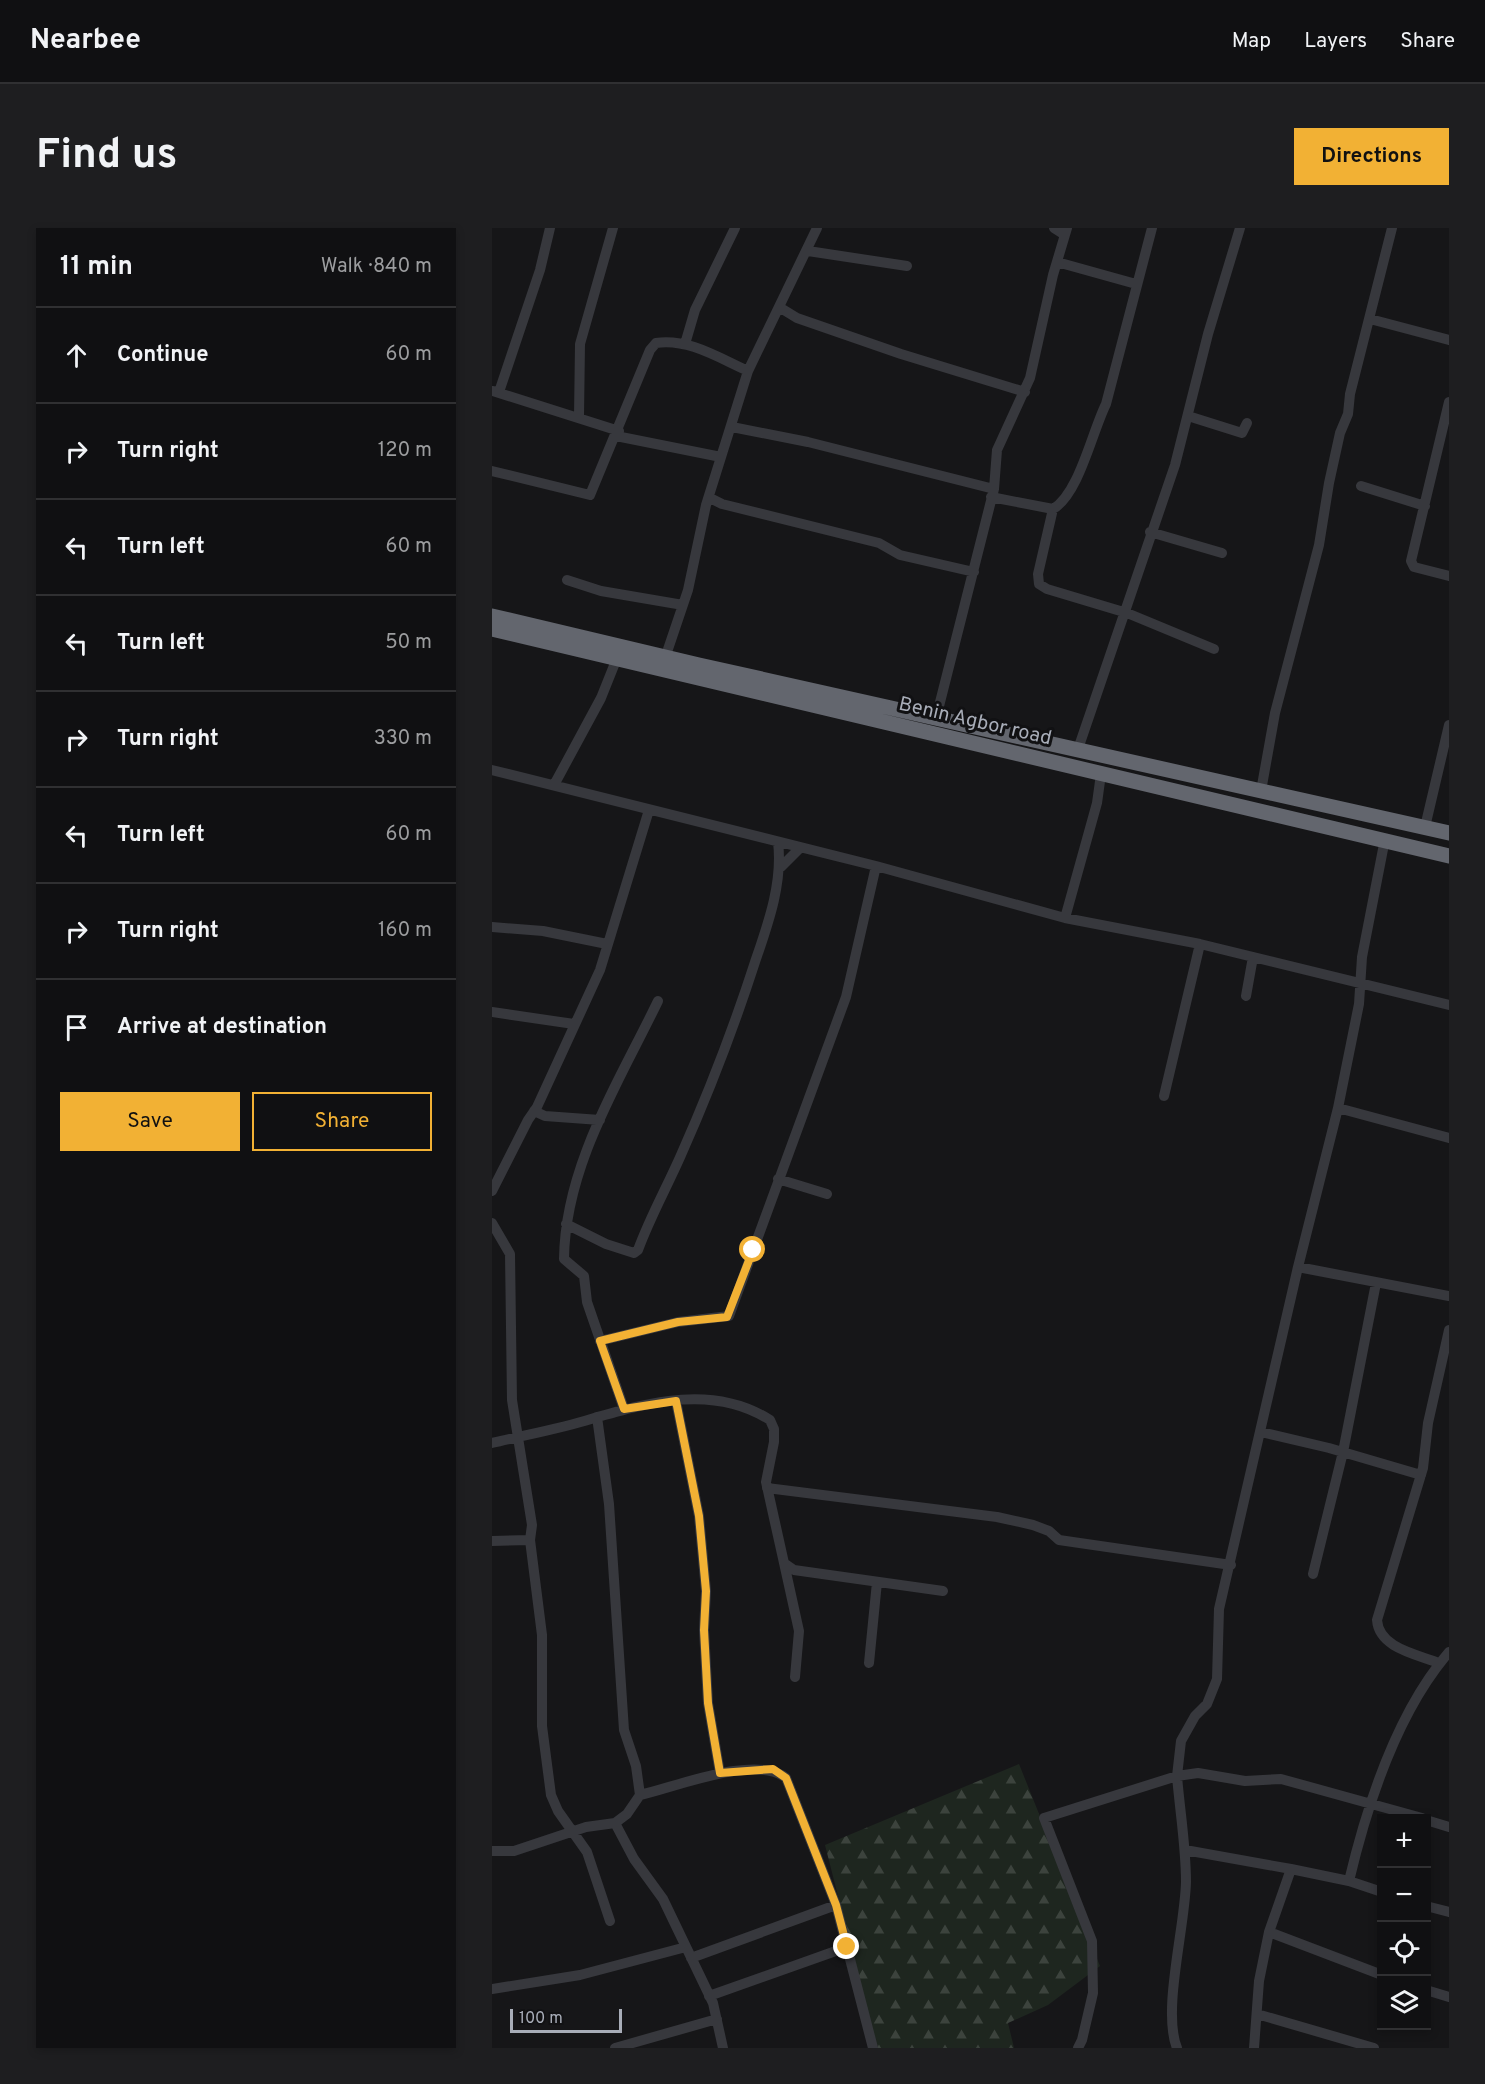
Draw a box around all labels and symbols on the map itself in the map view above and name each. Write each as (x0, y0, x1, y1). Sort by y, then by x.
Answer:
street label: Benin Agbor road (896, 692, 1054, 752)
route start (739, 1236, 765, 1262)
route end (833, 1933, 859, 1959)
scale bar (510, 2006, 622, 2034)

